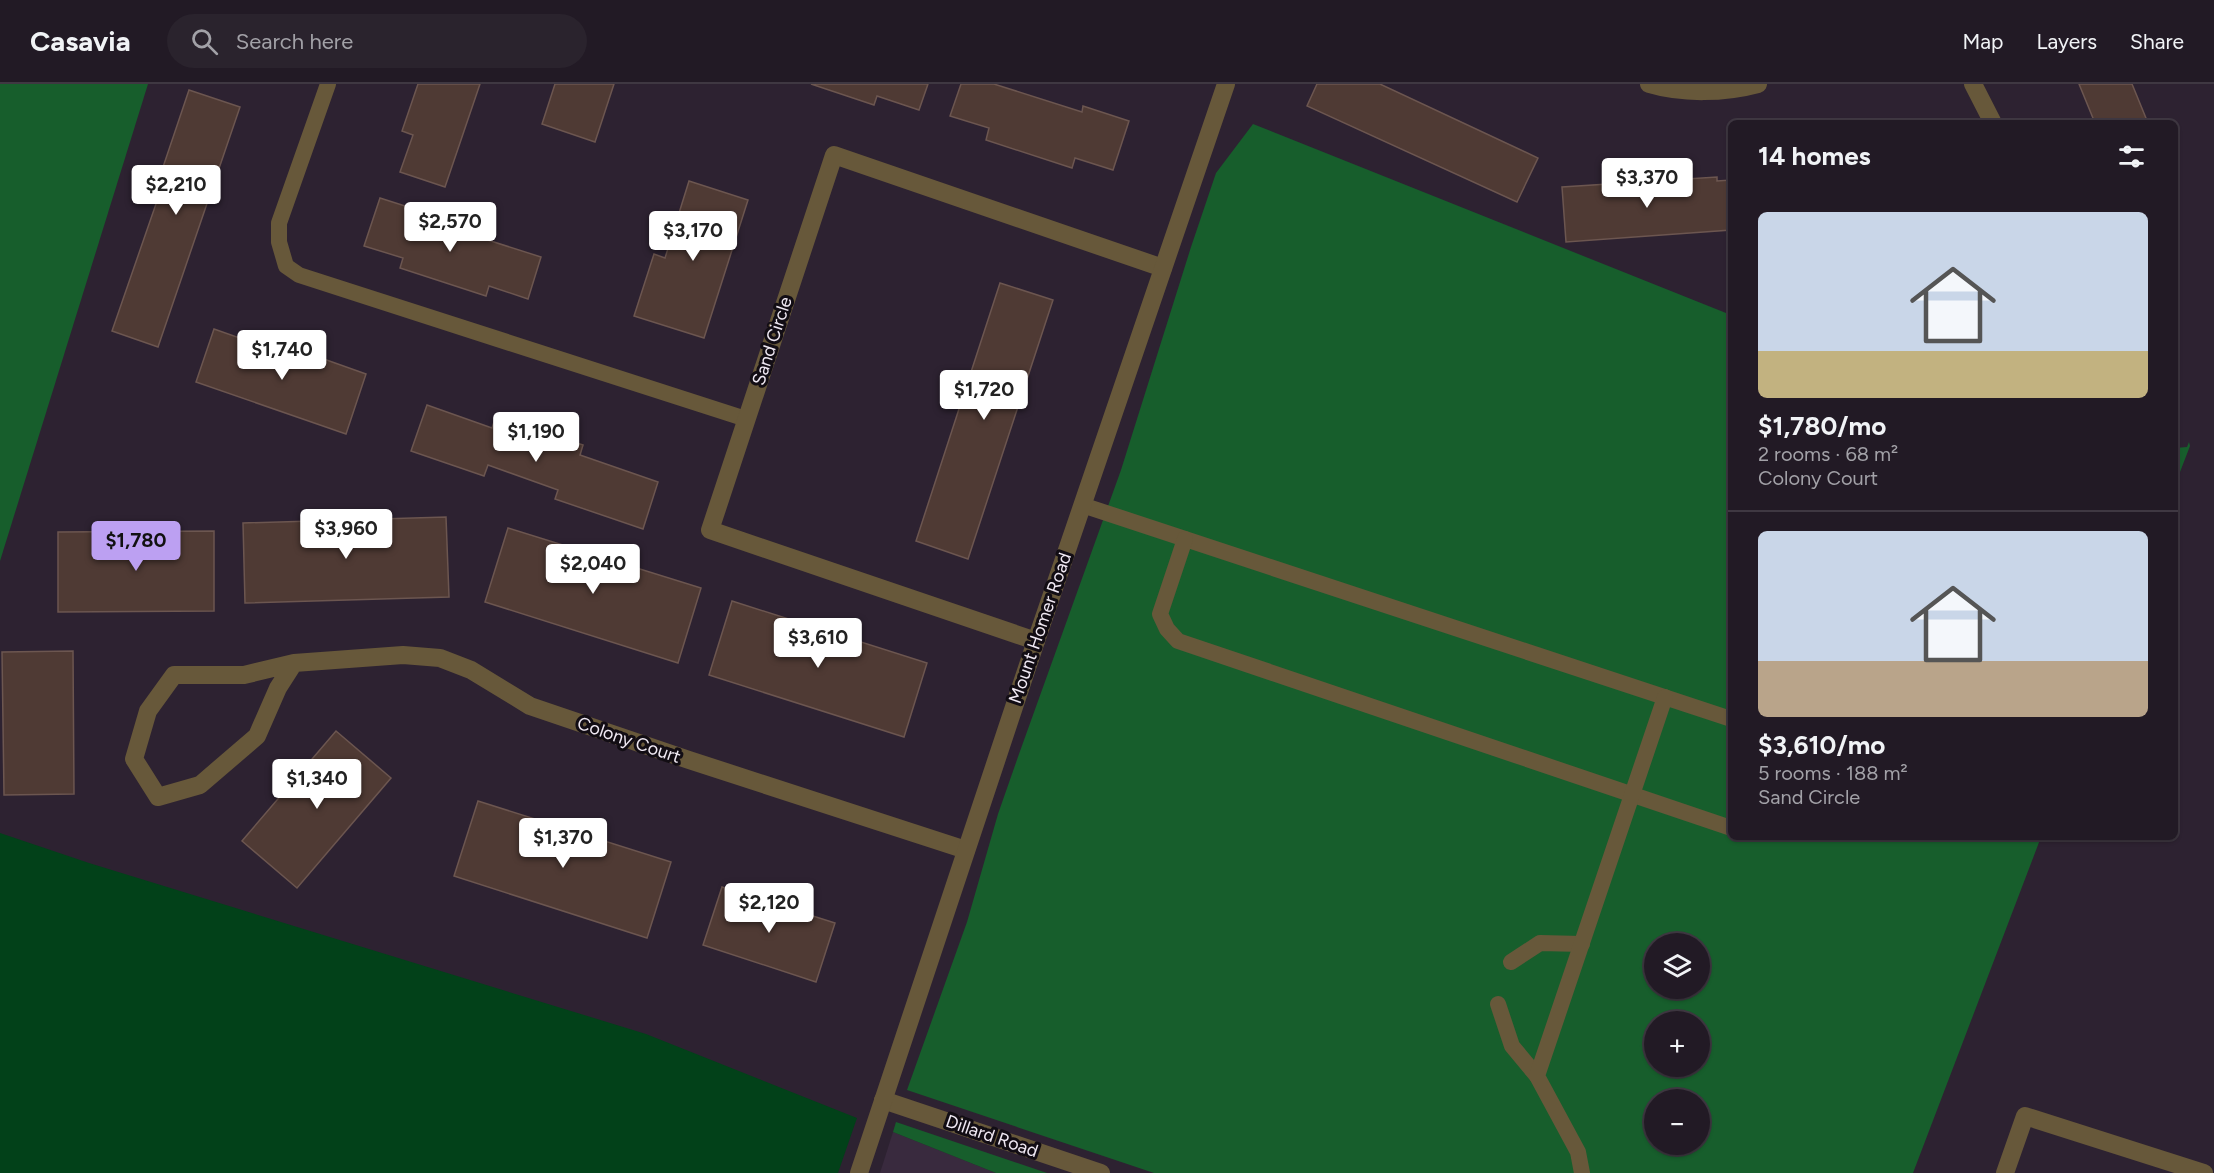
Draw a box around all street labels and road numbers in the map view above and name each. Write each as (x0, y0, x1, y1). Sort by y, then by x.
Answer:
street label: Sand Circle (747, 294, 797, 388)
street label: Mount Homer Road (1004, 550, 1076, 706)
street label: Colony Court (574, 712, 684, 768)
street label: Dillard Road (943, 1110, 1041, 1162)

